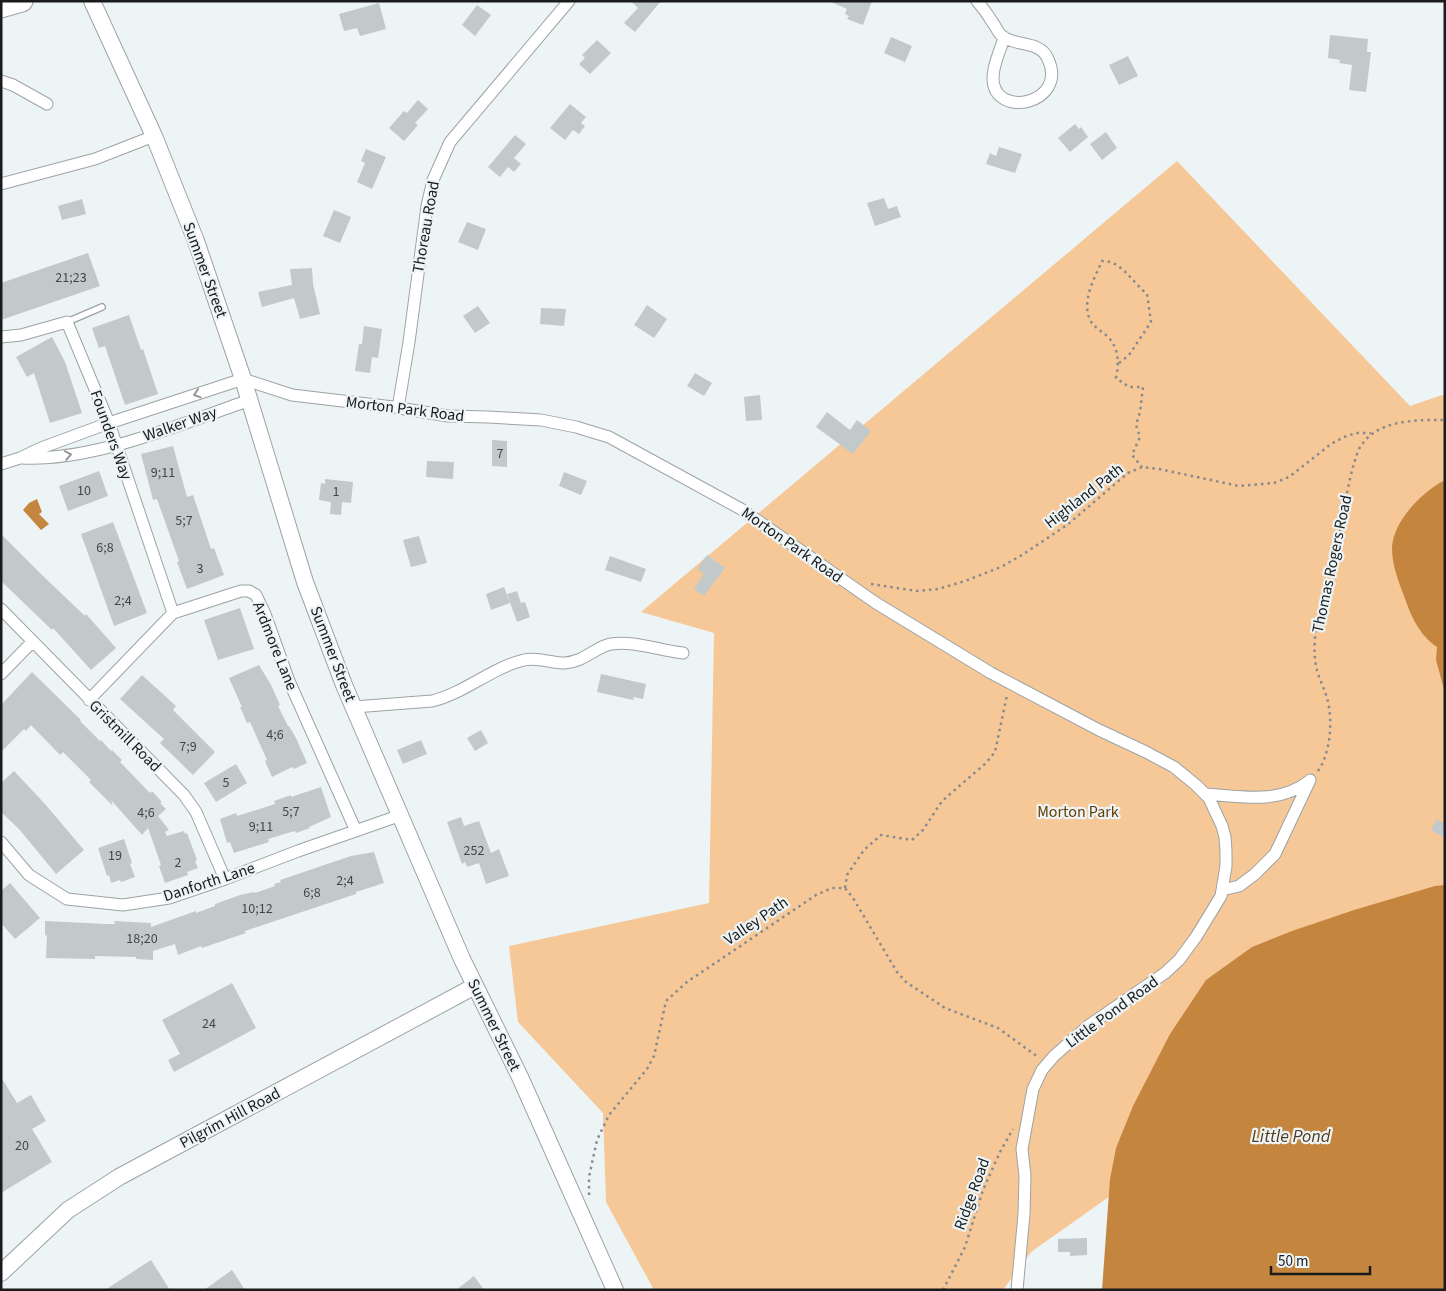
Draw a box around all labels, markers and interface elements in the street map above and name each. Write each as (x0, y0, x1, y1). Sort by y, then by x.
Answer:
street label: Thoreau Road (407, 179, 445, 275)
street label: Summer Street (177, 219, 233, 322)
house number: 21;23 (55, 268, 87, 288)
street label: Founders Way (85, 387, 138, 483)
one-way arrow (193, 389, 202, 399)
street label: Morton Park Road (345, 391, 465, 427)
street label: Walker Way (140, 401, 220, 447)
house number: 7 (497, 444, 504, 464)
one-way arrow (64, 450, 73, 460)
street label: Highland Path (1040, 458, 1128, 534)
house number: 9;11 (151, 463, 175, 483)
house number: 10 (77, 481, 91, 501)
house number: 1 (333, 482, 340, 502)
street label: Thomas Rogers Road (1307, 493, 1357, 635)
street label: Morton Park Road (737, 502, 847, 588)
house number: 5;7 (175, 511, 193, 531)
house number: 6;8 (96, 538, 114, 558)
house number: 3 (197, 559, 204, 579)
house number: 2;4 (114, 591, 132, 611)
street label: Ardmore Lane (247, 598, 303, 694)
street label: Summer Street (305, 603, 361, 705)
street label: Gristmill Road (84, 695, 166, 777)
house number: 4;6 (266, 725, 284, 745)
house number: 7;9 (179, 737, 197, 757)
house number: 5 (223, 773, 230, 793)
park label: Morton Park (1037, 801, 1119, 823)
house number: 5;7 (282, 802, 300, 822)
house number: 4;6 (137, 803, 155, 823)
house number: 9;11 (249, 817, 273, 837)
house number: 252 (464, 841, 484, 861)
house number: 19 (108, 846, 122, 866)
house number: 2 (175, 853, 182, 873)
street label: Danforth Lane (160, 857, 258, 907)
house number: 2;4 (336, 871, 354, 891)
house number: 6;8 (303, 883, 321, 903)
street label: Valley Path (720, 891, 792, 951)
house number: 10;12 (241, 899, 273, 919)
house number: 18;20 (126, 929, 158, 949)
street label: Little Pond Road (1061, 971, 1163, 1053)
street label: Summer Street (462, 975, 526, 1076)
house number: 24 (202, 1014, 216, 1034)
street label: Pilgrim Hill Road (176, 1082, 284, 1154)
water label: Little Pond (1252, 1124, 1331, 1149)
house number: 20 (15, 1136, 29, 1156)
street label: Ridge Road (949, 1155, 995, 1233)
scale bar (1271, 1244, 1370, 1276)
text: 50 m (1278, 1251, 1308, 1272)

